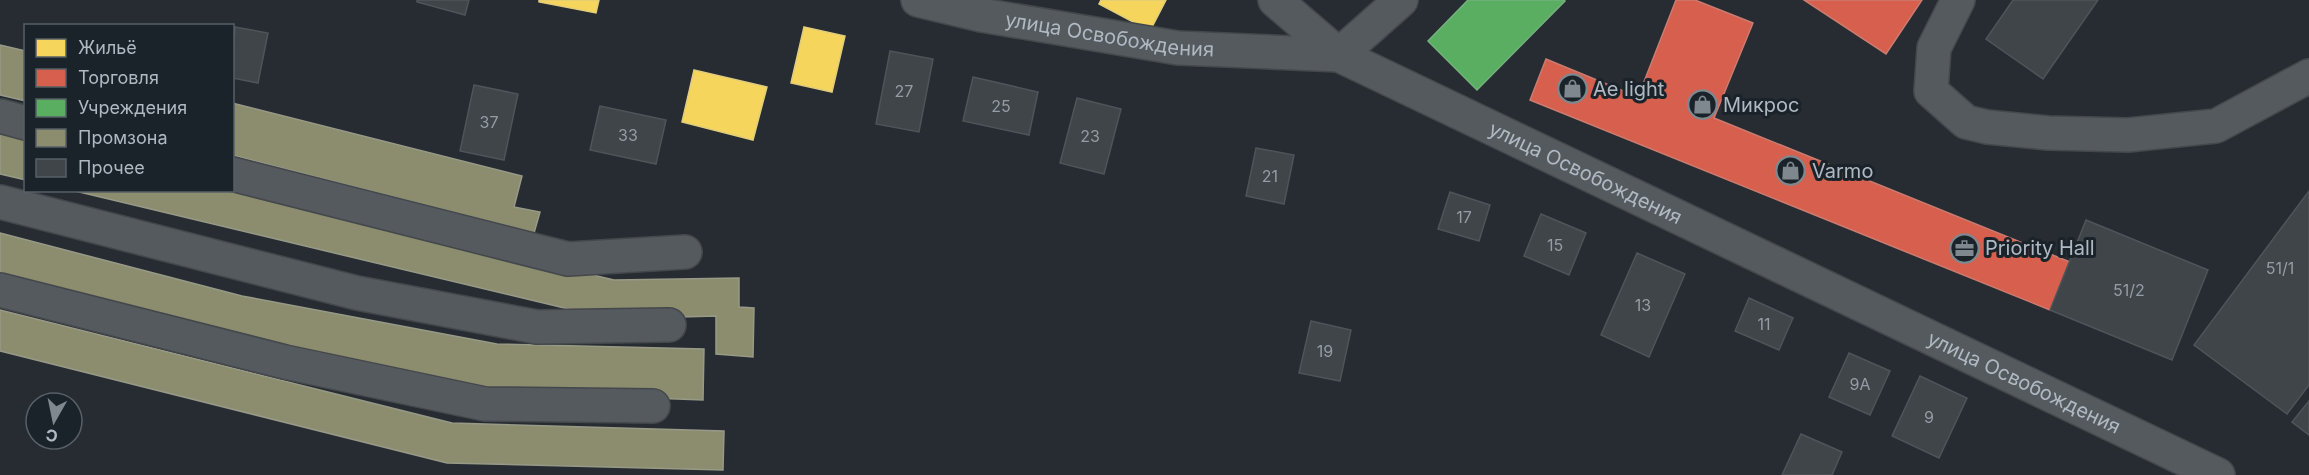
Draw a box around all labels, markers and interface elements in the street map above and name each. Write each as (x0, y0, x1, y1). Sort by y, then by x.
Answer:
street label: улица Освобождения (1003, 7, 1215, 62)
legend (24, 24, 234, 192)
text: Жильё (78, 37, 137, 58)
text: Торговля (78, 67, 159, 88)
shop icon: Ae light (1556, 73, 1588, 105)
place label: Ae light (1593, 77, 1665, 101)
house number: 27 (895, 81, 913, 101)
shop icon: Микрос (1686, 89, 1718, 121)
place label: Микрос (1723, 93, 1799, 117)
house number: 25 (991, 96, 1011, 116)
text: Учреждения (78, 97, 187, 118)
house number: 37 (480, 112, 498, 132)
street label: улица Освобождения (1485, 117, 1686, 229)
house number: 33 (618, 125, 638, 145)
house number: 23 (1080, 126, 1100, 146)
text: Промзона (78, 127, 168, 148)
shop icon: Varmo (1775, 155, 1807, 187)
text: Прочее (78, 157, 145, 178)
place label: Varmo (1812, 159, 1873, 183)
house number: 21 (1262, 166, 1278, 186)
house number: 17 (1456, 207, 1472, 227)
office icon: Priority Hall (1948, 232, 1980, 264)
house number: 15 (1547, 235, 1563, 255)
place label: Priority Hall (1985, 236, 2095, 260)
house number: 51/1 (2266, 258, 2294, 278)
house number: 51/2 (2113, 280, 2145, 300)
house number: 13 (1635, 295, 1651, 315)
house number: 11 (1757, 314, 1771, 334)
street label: улица Освобождения (1924, 326, 2125, 439)
house number: 19 (1317, 341, 1333, 361)
house number: 9А (1850, 374, 1870, 394)
north arrow (24, 391, 84, 451)
house number: 9 (1924, 407, 1934, 427)
text: С (44, 425, 59, 447)

